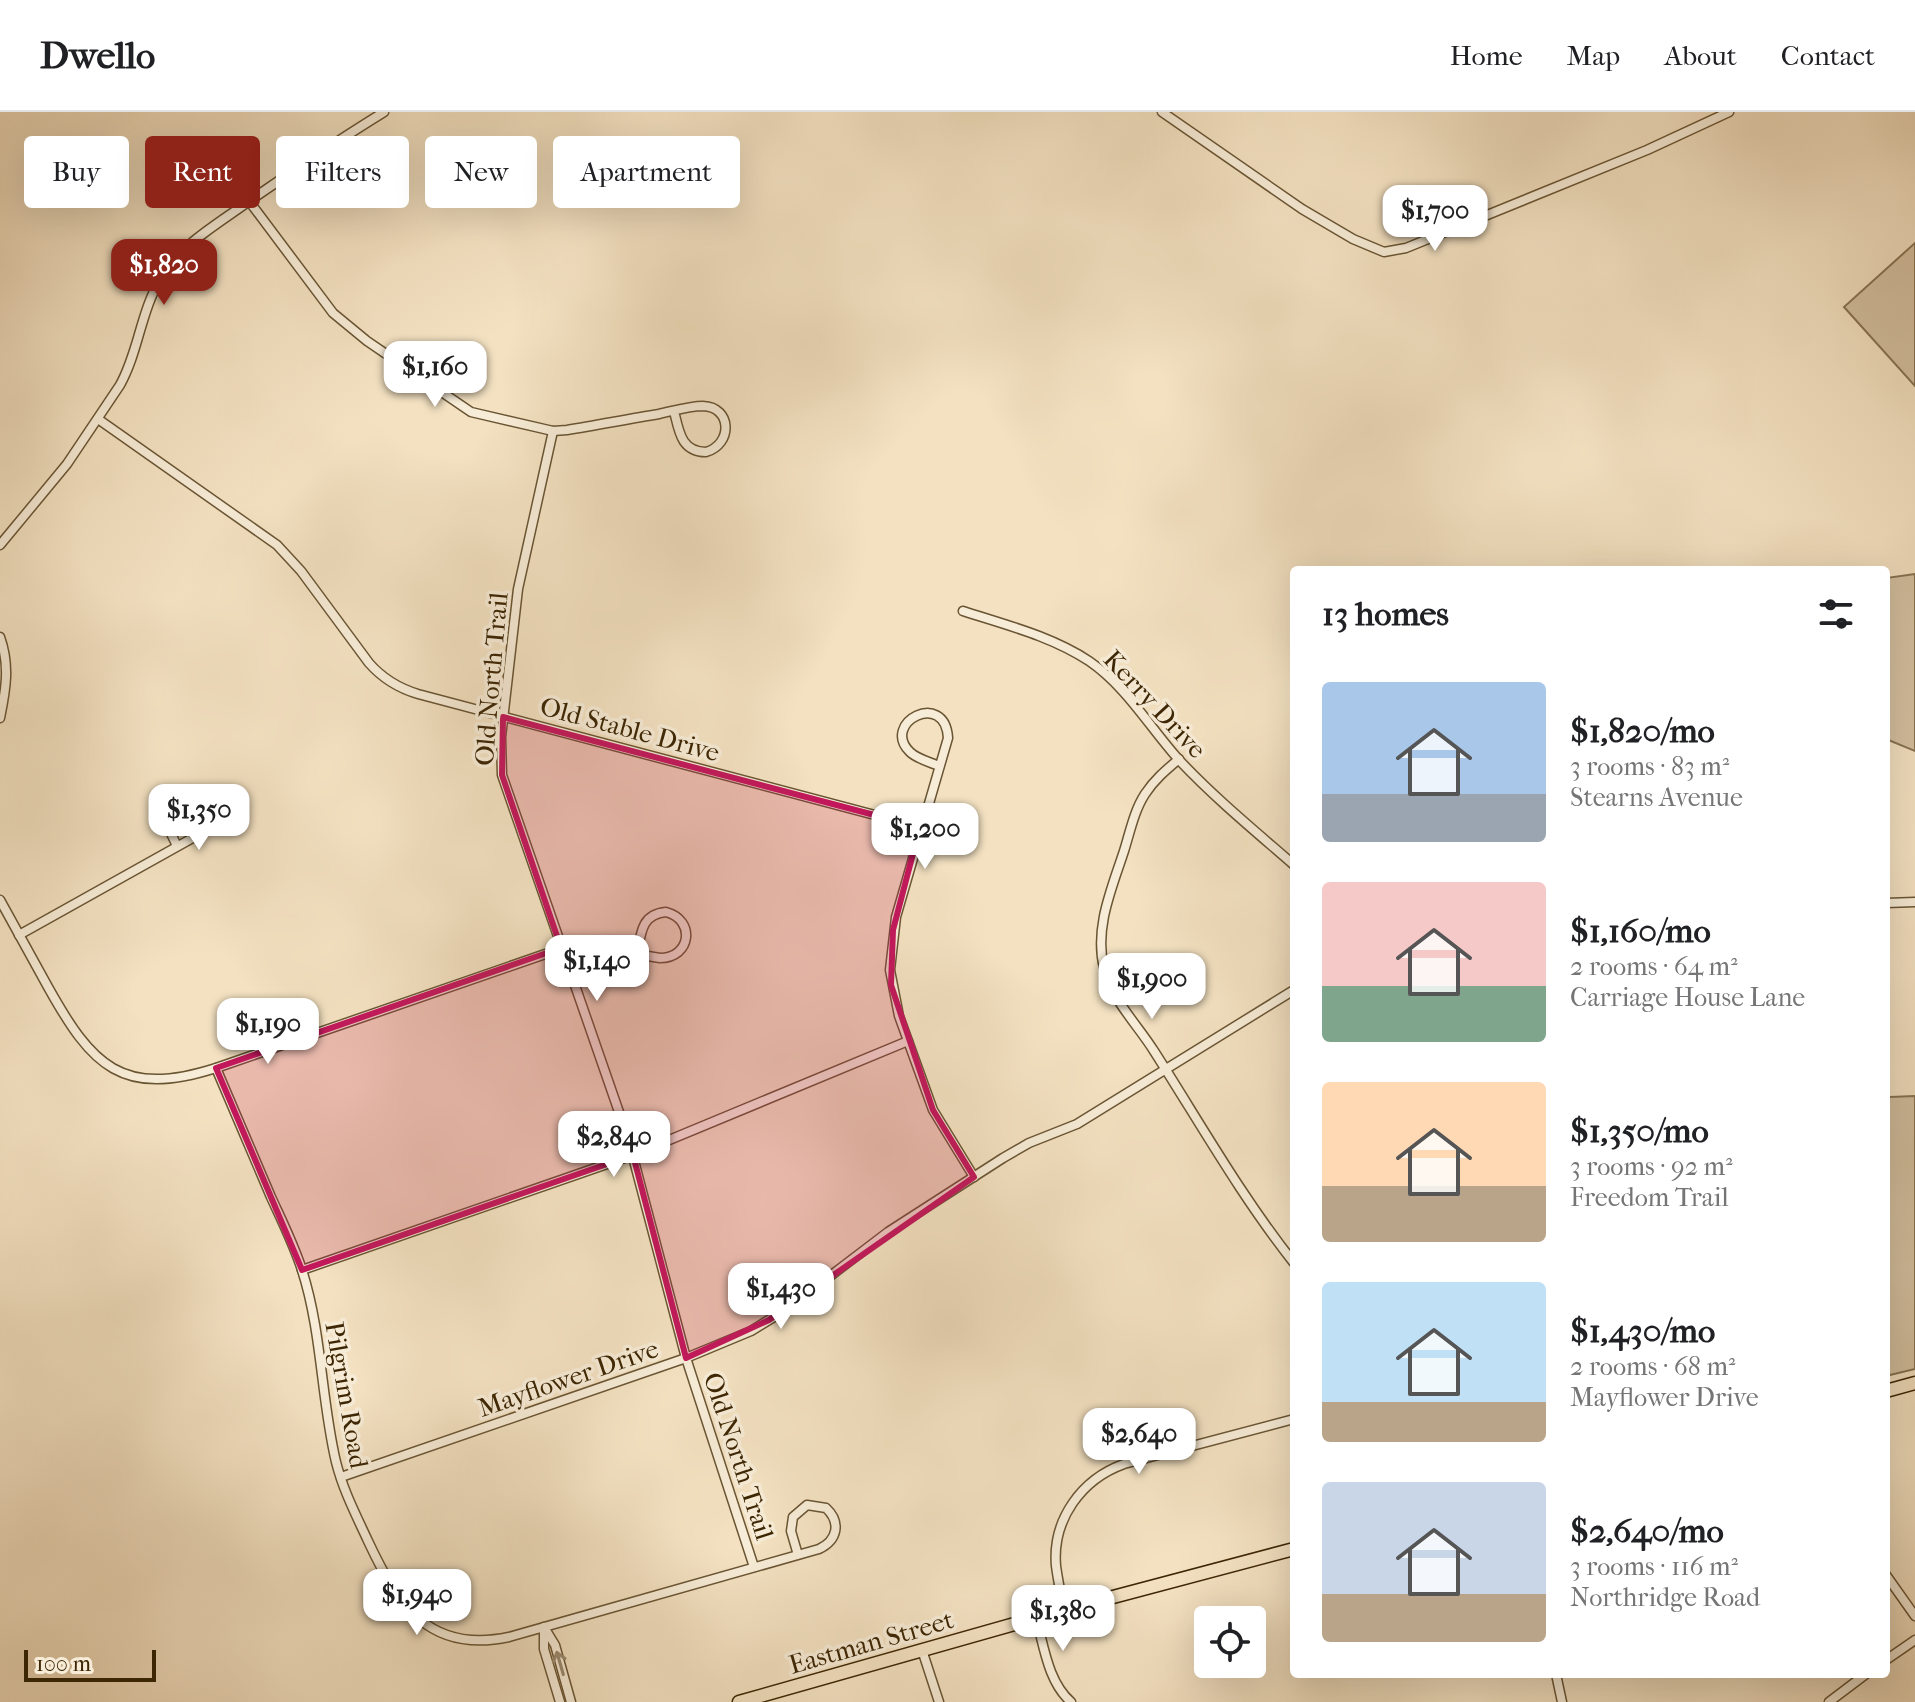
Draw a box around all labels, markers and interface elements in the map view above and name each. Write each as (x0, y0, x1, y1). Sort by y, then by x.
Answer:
text: Dwello (40, 33, 155, 78)
text: Home (1450, 39, 1523, 72)
text: Map (1567, 39, 1620, 72)
text: About (1664, 39, 1737, 72)
text: Contact (1781, 39, 1875, 72)
chip: Buy (24, 136, 129, 208)
chip: Rent (145, 136, 260, 208)
chip: Filters (276, 136, 409, 208)
chip: New (425, 136, 537, 208)
chip: Apartment (553, 136, 740, 208)
pin: $1,700 (1370, 185, 1500, 253)
text: $1,700 (1401, 195, 1469, 226)
pin: $1,820 (99, 239, 229, 307)
text: $1,820 (129, 249, 199, 280)
pin: $1,160 (370, 341, 500, 409)
text: $1,160 (402, 351, 468, 382)
street label: Old North Trail (468, 591, 515, 767)
icon: filters (1814, 592, 1858, 636)
text: 13 homes (1322, 594, 1449, 634)
street label: Kerry Drive (1097, 644, 1213, 765)
street label: Old Stable Drive (537, 691, 723, 768)
text: $1,820/mo (1570, 711, 1715, 751)
icon: home (1386, 714, 1482, 810)
text: 3 rooms · 83 m² (1570, 751, 1729, 782)
text: Stearns Avenue (1570, 782, 1743, 813)
pin: $1,350 (134, 784, 264, 852)
text: $1,350 (167, 794, 232, 825)
pin: $1,200 (860, 803, 990, 871)
text: $1,200 (889, 813, 961, 844)
text: $1,160/mo (1570, 911, 1711, 951)
icon: home (1386, 914, 1482, 1010)
pin: $1,140 (532, 935, 662, 1003)
text: $1,140 (563, 945, 631, 976)
text: 2 rooms · 64 m² (1570, 951, 1738, 982)
pin: $1,900 (1087, 953, 1217, 1021)
text: $1,900 (1117, 963, 1187, 994)
text: Carriage House Lane (1570, 982, 1805, 1013)
pin: $1,190 (203, 998, 333, 1066)
text: $1,190 (235, 1008, 301, 1039)
pin: $2,840 (549, 1111, 679, 1179)
text: $1,350/mo (1570, 1111, 1709, 1151)
icon: home (1386, 1114, 1482, 1210)
text: $2,840 (576, 1121, 652, 1152)
text: 3 rooms · 92 m² (1570, 1151, 1733, 1182)
text: Freedom Trail (1570, 1182, 1729, 1213)
pin: $1,430 (716, 1263, 846, 1331)
text: $1,430 (746, 1273, 816, 1304)
text: $1,430/mo (1570, 1311, 1715, 1351)
icon: home (1386, 1314, 1482, 1410)
street label: Pilgrim Road (318, 1319, 375, 1472)
street label: Mayflower Drive (474, 1333, 663, 1424)
text: 2 rooms · 68 m² (1570, 1351, 1735, 1382)
street label: Old North Trail (697, 1369, 780, 1544)
text: Mayflower Drive (1570, 1382, 1759, 1413)
pin: $2,640 (1074, 1408, 1204, 1476)
text: $2,640 (1101, 1418, 1177, 1449)
text: $2,640/mo (1570, 1511, 1724, 1551)
icon: home (1386, 1514, 1482, 1610)
text: 3 rooms · 116 m² (1570, 1551, 1738, 1582)
pin: $1,940 (352, 1569, 482, 1637)
text: $1,940 (381, 1579, 453, 1610)
text: Northridge Road (1570, 1582, 1760, 1613)
pin: $1,380 (998, 1585, 1128, 1653)
text: $1,380 (1030, 1595, 1096, 1626)
street label: Eastman Street (785, 1604, 958, 1681)
map controls (1194, 1606, 1266, 1678)
button: locate (1194, 1606, 1266, 1678)
scale bar (24, 1646, 156, 1682)
text: 100 m (36, 1651, 91, 1677)
one-way arrow (552, 1651, 567, 1677)

